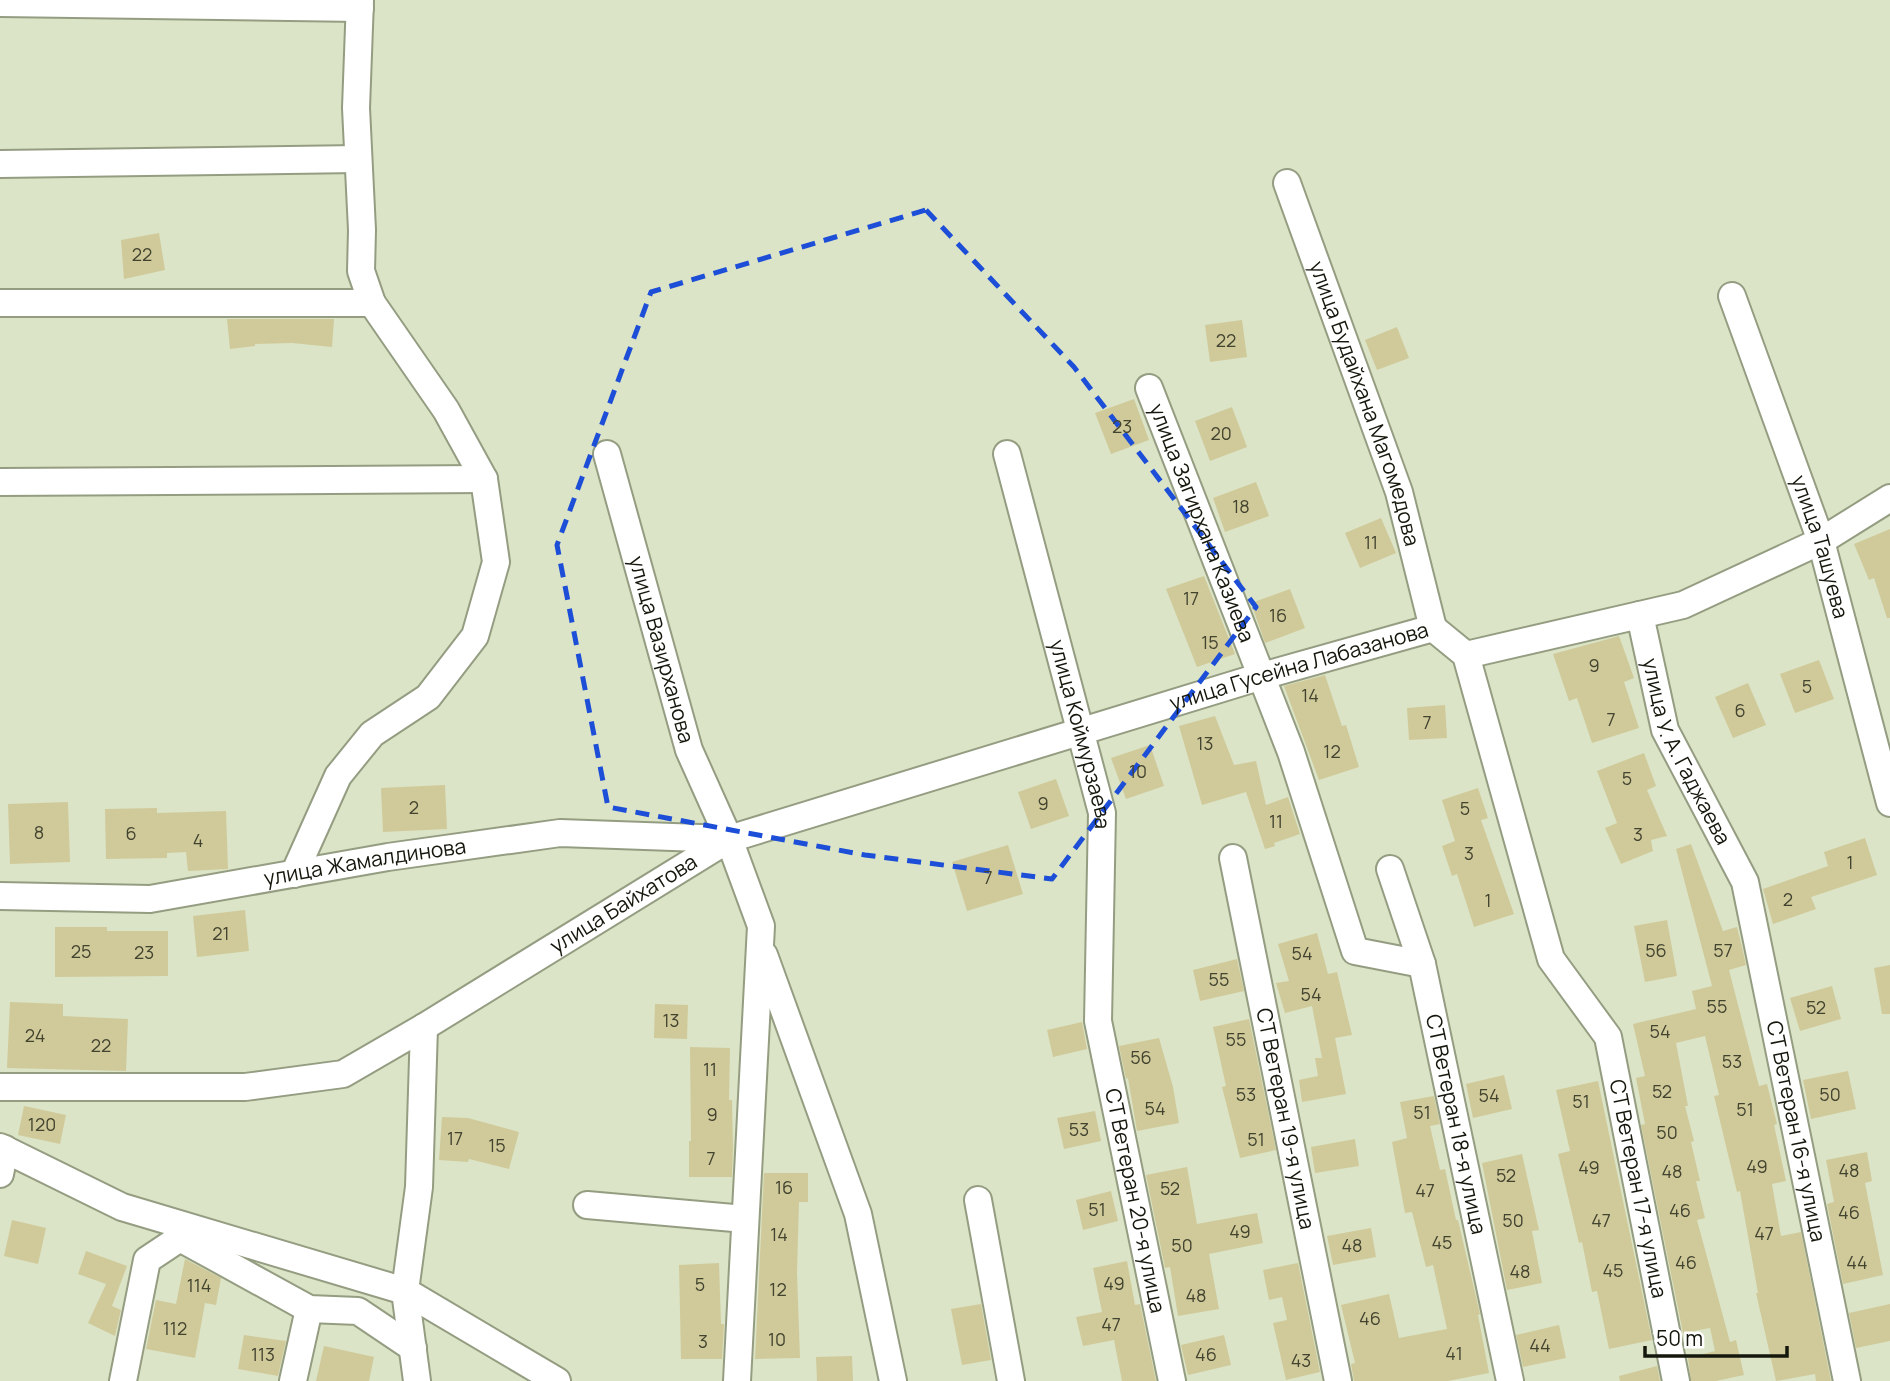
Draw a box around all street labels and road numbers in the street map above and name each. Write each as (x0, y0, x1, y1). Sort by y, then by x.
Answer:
street label: улица Будайхана Магомедова (1303, 257, 1427, 549)
street label: улица Загирхана Казиева (1143, 399, 1262, 646)
street label: улица Ташуева (1785, 471, 1856, 621)
street label: улица Вазирханова (623, 553, 701, 746)
street label: улица Гусейна Лабазанова (1166, 615, 1431, 717)
street label: улица Коймурзаева (1044, 636, 1118, 829)
street label: улица У. А. Гаджаева (1637, 655, 1738, 849)
street label: улица Жамалдинова (261, 831, 468, 892)
street label: улица Байхатова (544, 847, 702, 959)
street label: СТ Ветеран 19-я улица (1250, 1006, 1322, 1232)
street label: СТ Ветеран 18-я улица (1420, 1011, 1494, 1237)
street label: СТ Ветеран 16-я улица (1761, 1018, 1833, 1244)
street label: СТ Ветеран 17-я улица (1604, 1077, 1674, 1300)
street label: СТ Ветеран 20-я улица (1099, 1086, 1173, 1315)

